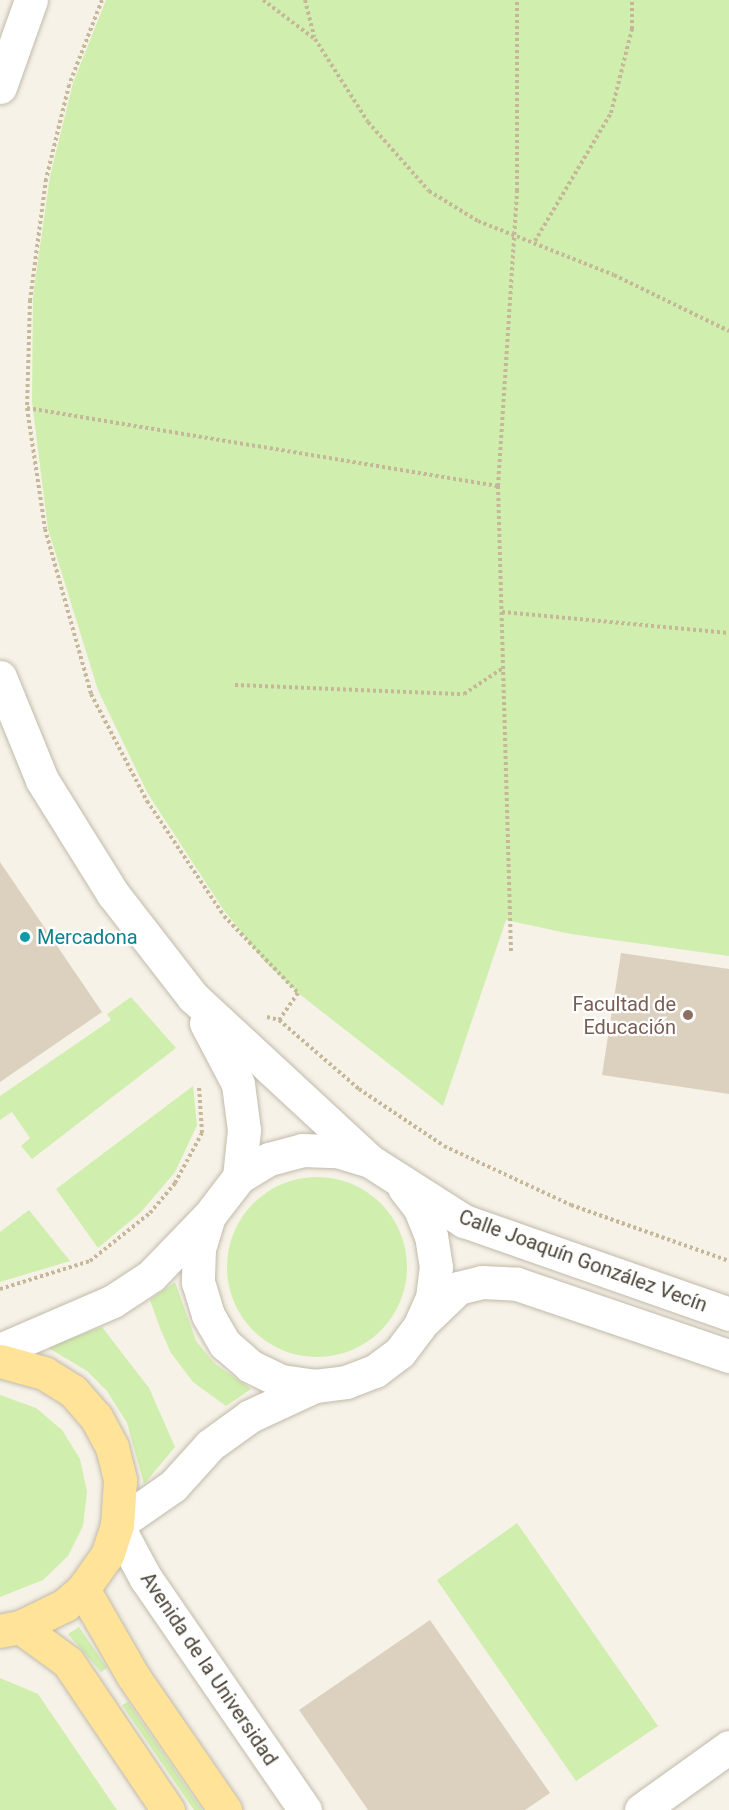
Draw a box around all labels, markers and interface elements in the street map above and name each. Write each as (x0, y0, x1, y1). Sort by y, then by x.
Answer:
place label: Mercadona (37, 925, 138, 949)
marker: Mercadona (18, 930, 32, 944)
place label: Facultad de Educación (572, 992, 676, 1039)
marker: Facultad de Educación (681, 1008, 695, 1022)
street label: Calle Joaquín González Vecín (456, 1205, 710, 1317)
street label: Avenida de la Universidad (135, 1568, 283, 1770)

